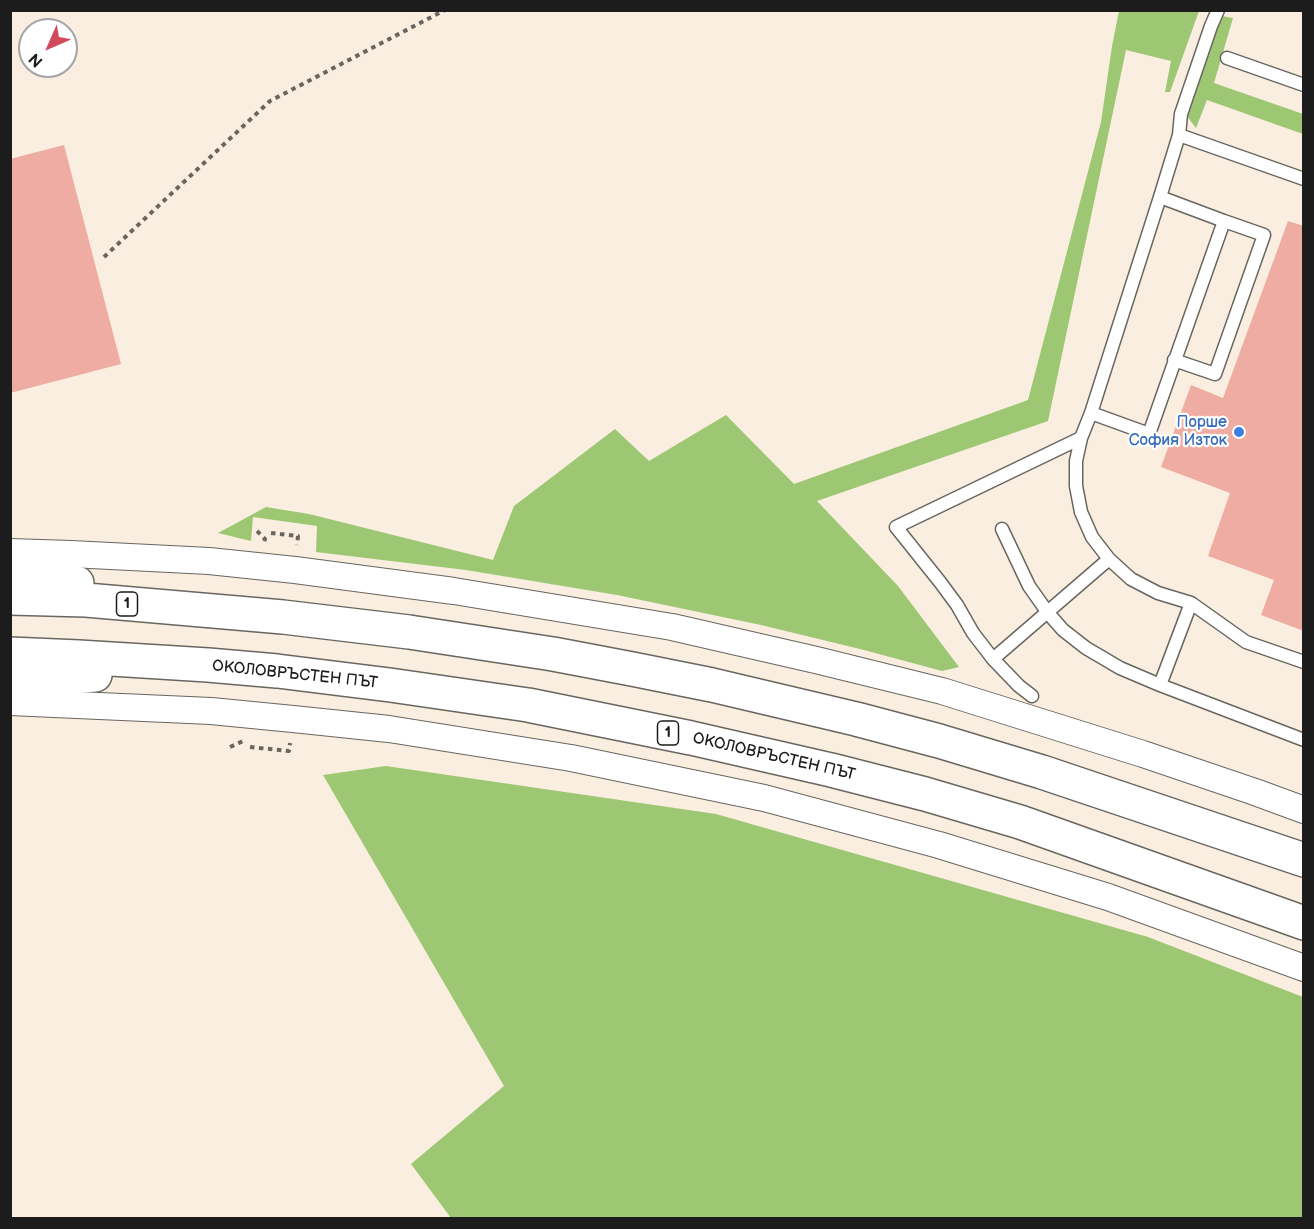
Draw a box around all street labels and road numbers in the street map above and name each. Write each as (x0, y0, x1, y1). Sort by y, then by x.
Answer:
road number: 1 (116, 592, 138, 616)
street label: ОКОЛОВРЪСТЕН ПЪТ (211, 657, 379, 693)
road number: 1 (658, 721, 678, 745)
street label: ОКОЛОВРЪСТЕН ПЪТ (691, 729, 857, 785)

